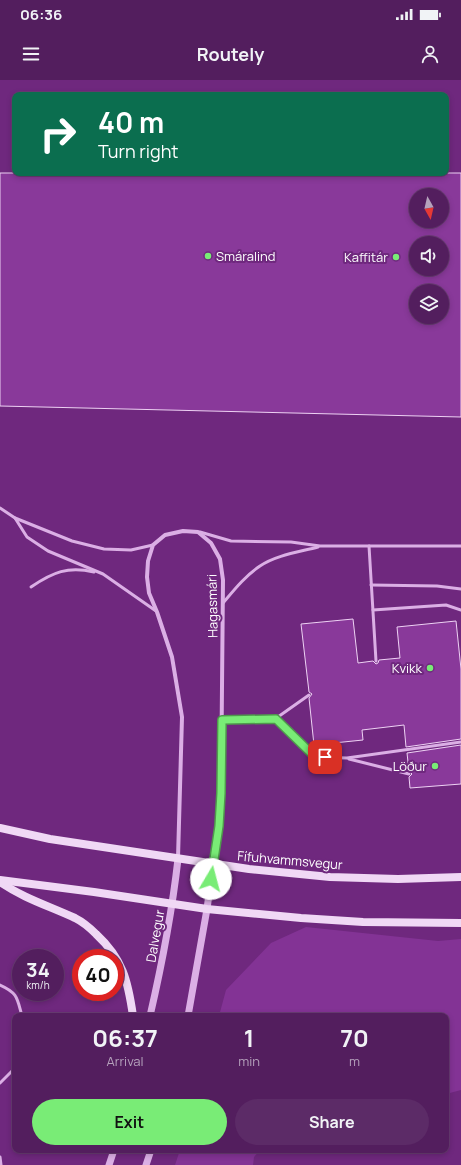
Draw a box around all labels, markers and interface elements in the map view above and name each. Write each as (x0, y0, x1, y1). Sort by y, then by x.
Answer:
text: 06:36 (20, 4, 62, 25)
text: Routely (197, 42, 264, 66)
icon: menu (20, 43, 42, 65)
icon: person (419, 43, 441, 65)
text: 40 m (98, 103, 164, 141)
icon: right (32, 108, 84, 160)
text: Turn right (98, 139, 179, 163)
north arrow (409, 188, 449, 228)
map controls (409, 188, 449, 324)
button: sound (409, 236, 449, 276)
place label: Smáralind (216, 247, 275, 265)
place label: Kaffitár (344, 248, 388, 266)
marker: Smáralind (203, 251, 213, 261)
marker: Kaffitár (391, 252, 401, 262)
button: layers (409, 284, 449, 324)
street label: Hagasmári (202, 574, 222, 638)
place label: Kvikk (392, 659, 423, 677)
marker: Kvikk (425, 663, 435, 673)
pin (308, 740, 342, 774)
icon: arrive (314, 746, 336, 768)
place label: Löður (393, 757, 427, 775)
marker: Löður (430, 761, 440, 771)
street label: Fífuhvammsvegur (237, 846, 344, 874)
position arrow (190, 858, 232, 900)
street label: Dalvegur (142, 908, 169, 964)
speed limit sign: 40 (72, 949, 124, 1001)
text: 34 (26, 956, 50, 983)
text: km/h (26, 978, 50, 992)
text: 06:37 (92, 1021, 158, 1054)
text: 1 (244, 1021, 254, 1054)
text: 70 (340, 1021, 369, 1054)
text: Arrival (107, 1052, 144, 1070)
text: min (238, 1052, 260, 1070)
text: m (349, 1052, 360, 1070)
button: Exit (32, 1099, 227, 1145)
button: Share (235, 1099, 429, 1145)

